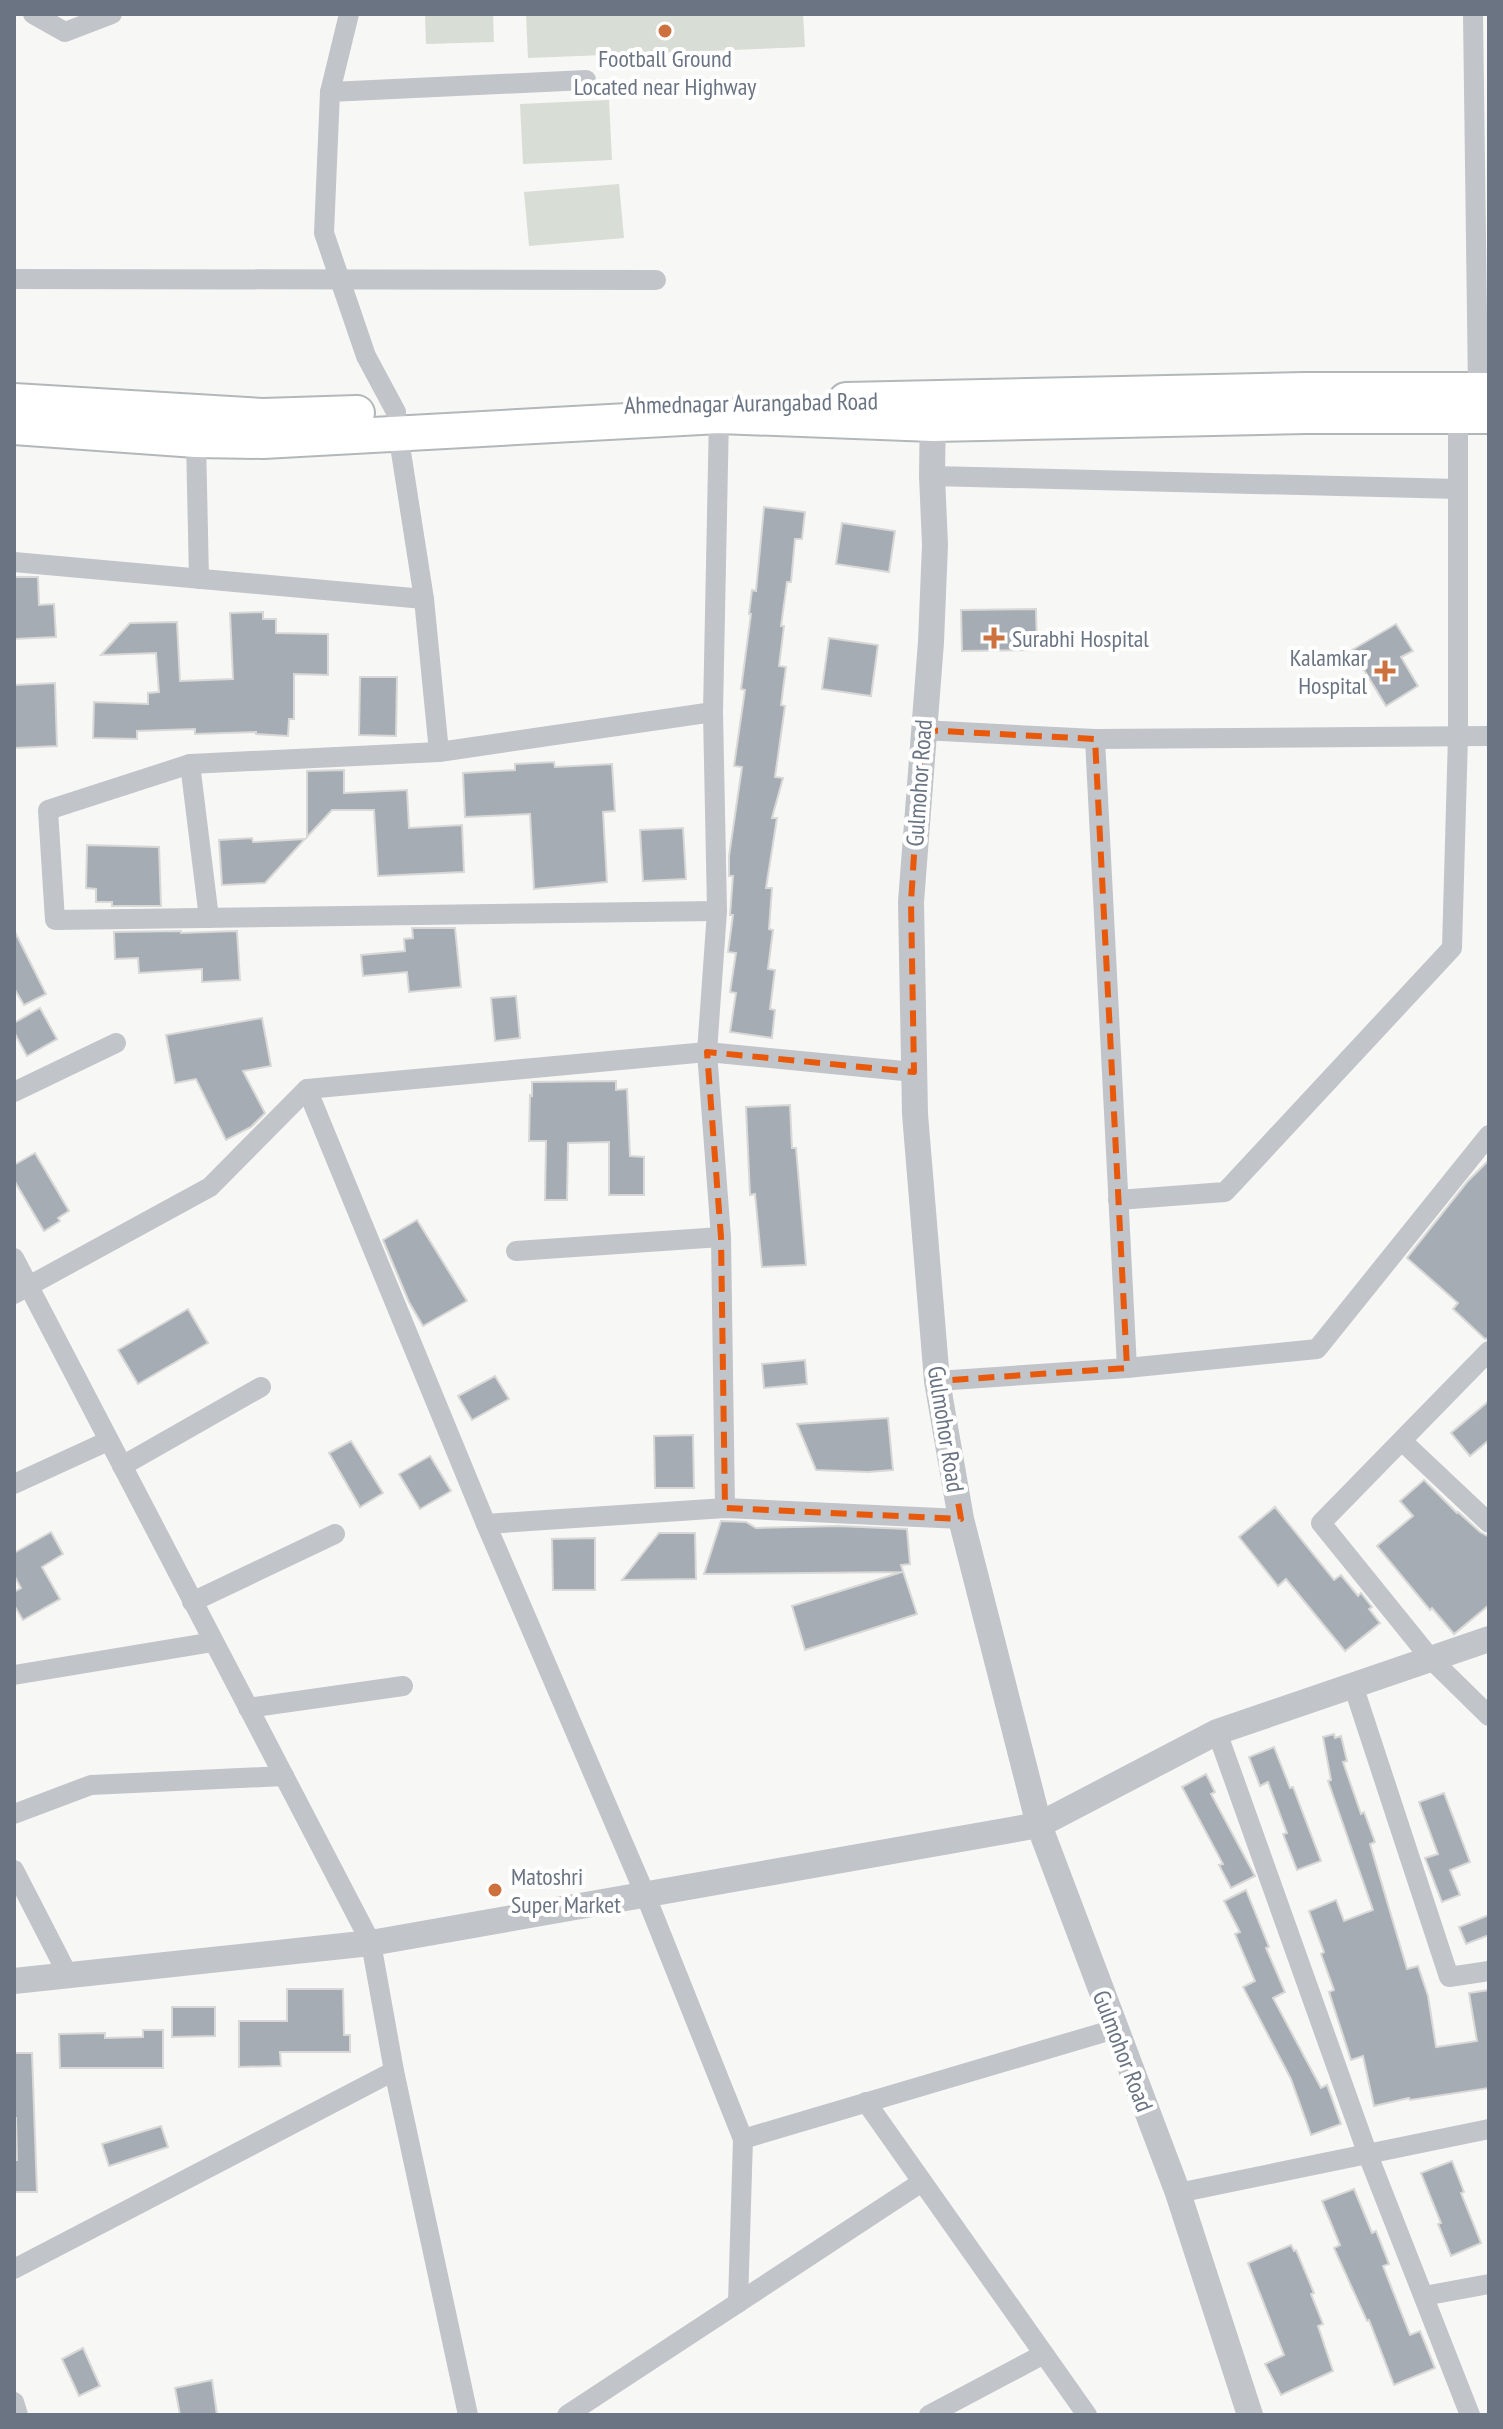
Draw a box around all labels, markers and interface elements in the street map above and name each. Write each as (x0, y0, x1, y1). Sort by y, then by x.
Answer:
marker: Football Ground Located near Highway (656, 22, 674, 40)
place label: Football Ground Located near Highway (574, 43, 756, 102)
street label: Ahmednagar Aurangabad Road (624, 385, 878, 421)
place label: Surabhi Hospital (1012, 623, 1149, 654)
marker: Surabhi Hospital (983, 627, 1005, 649)
place label: Kalamkar Hospital (1290, 642, 1367, 701)
marker: Kalamkar Hospital (1374, 660, 1396, 682)
street label: Gulmohor Road (899, 718, 939, 848)
street label: Gulmohor Road (921, 1364, 971, 1494)
place label: Matoshri Super Market (511, 1861, 621, 1920)
marker: Matoshri Super Market (486, 1881, 504, 1899)
street label: Gulmohor Road (1086, 1986, 1160, 2116)

